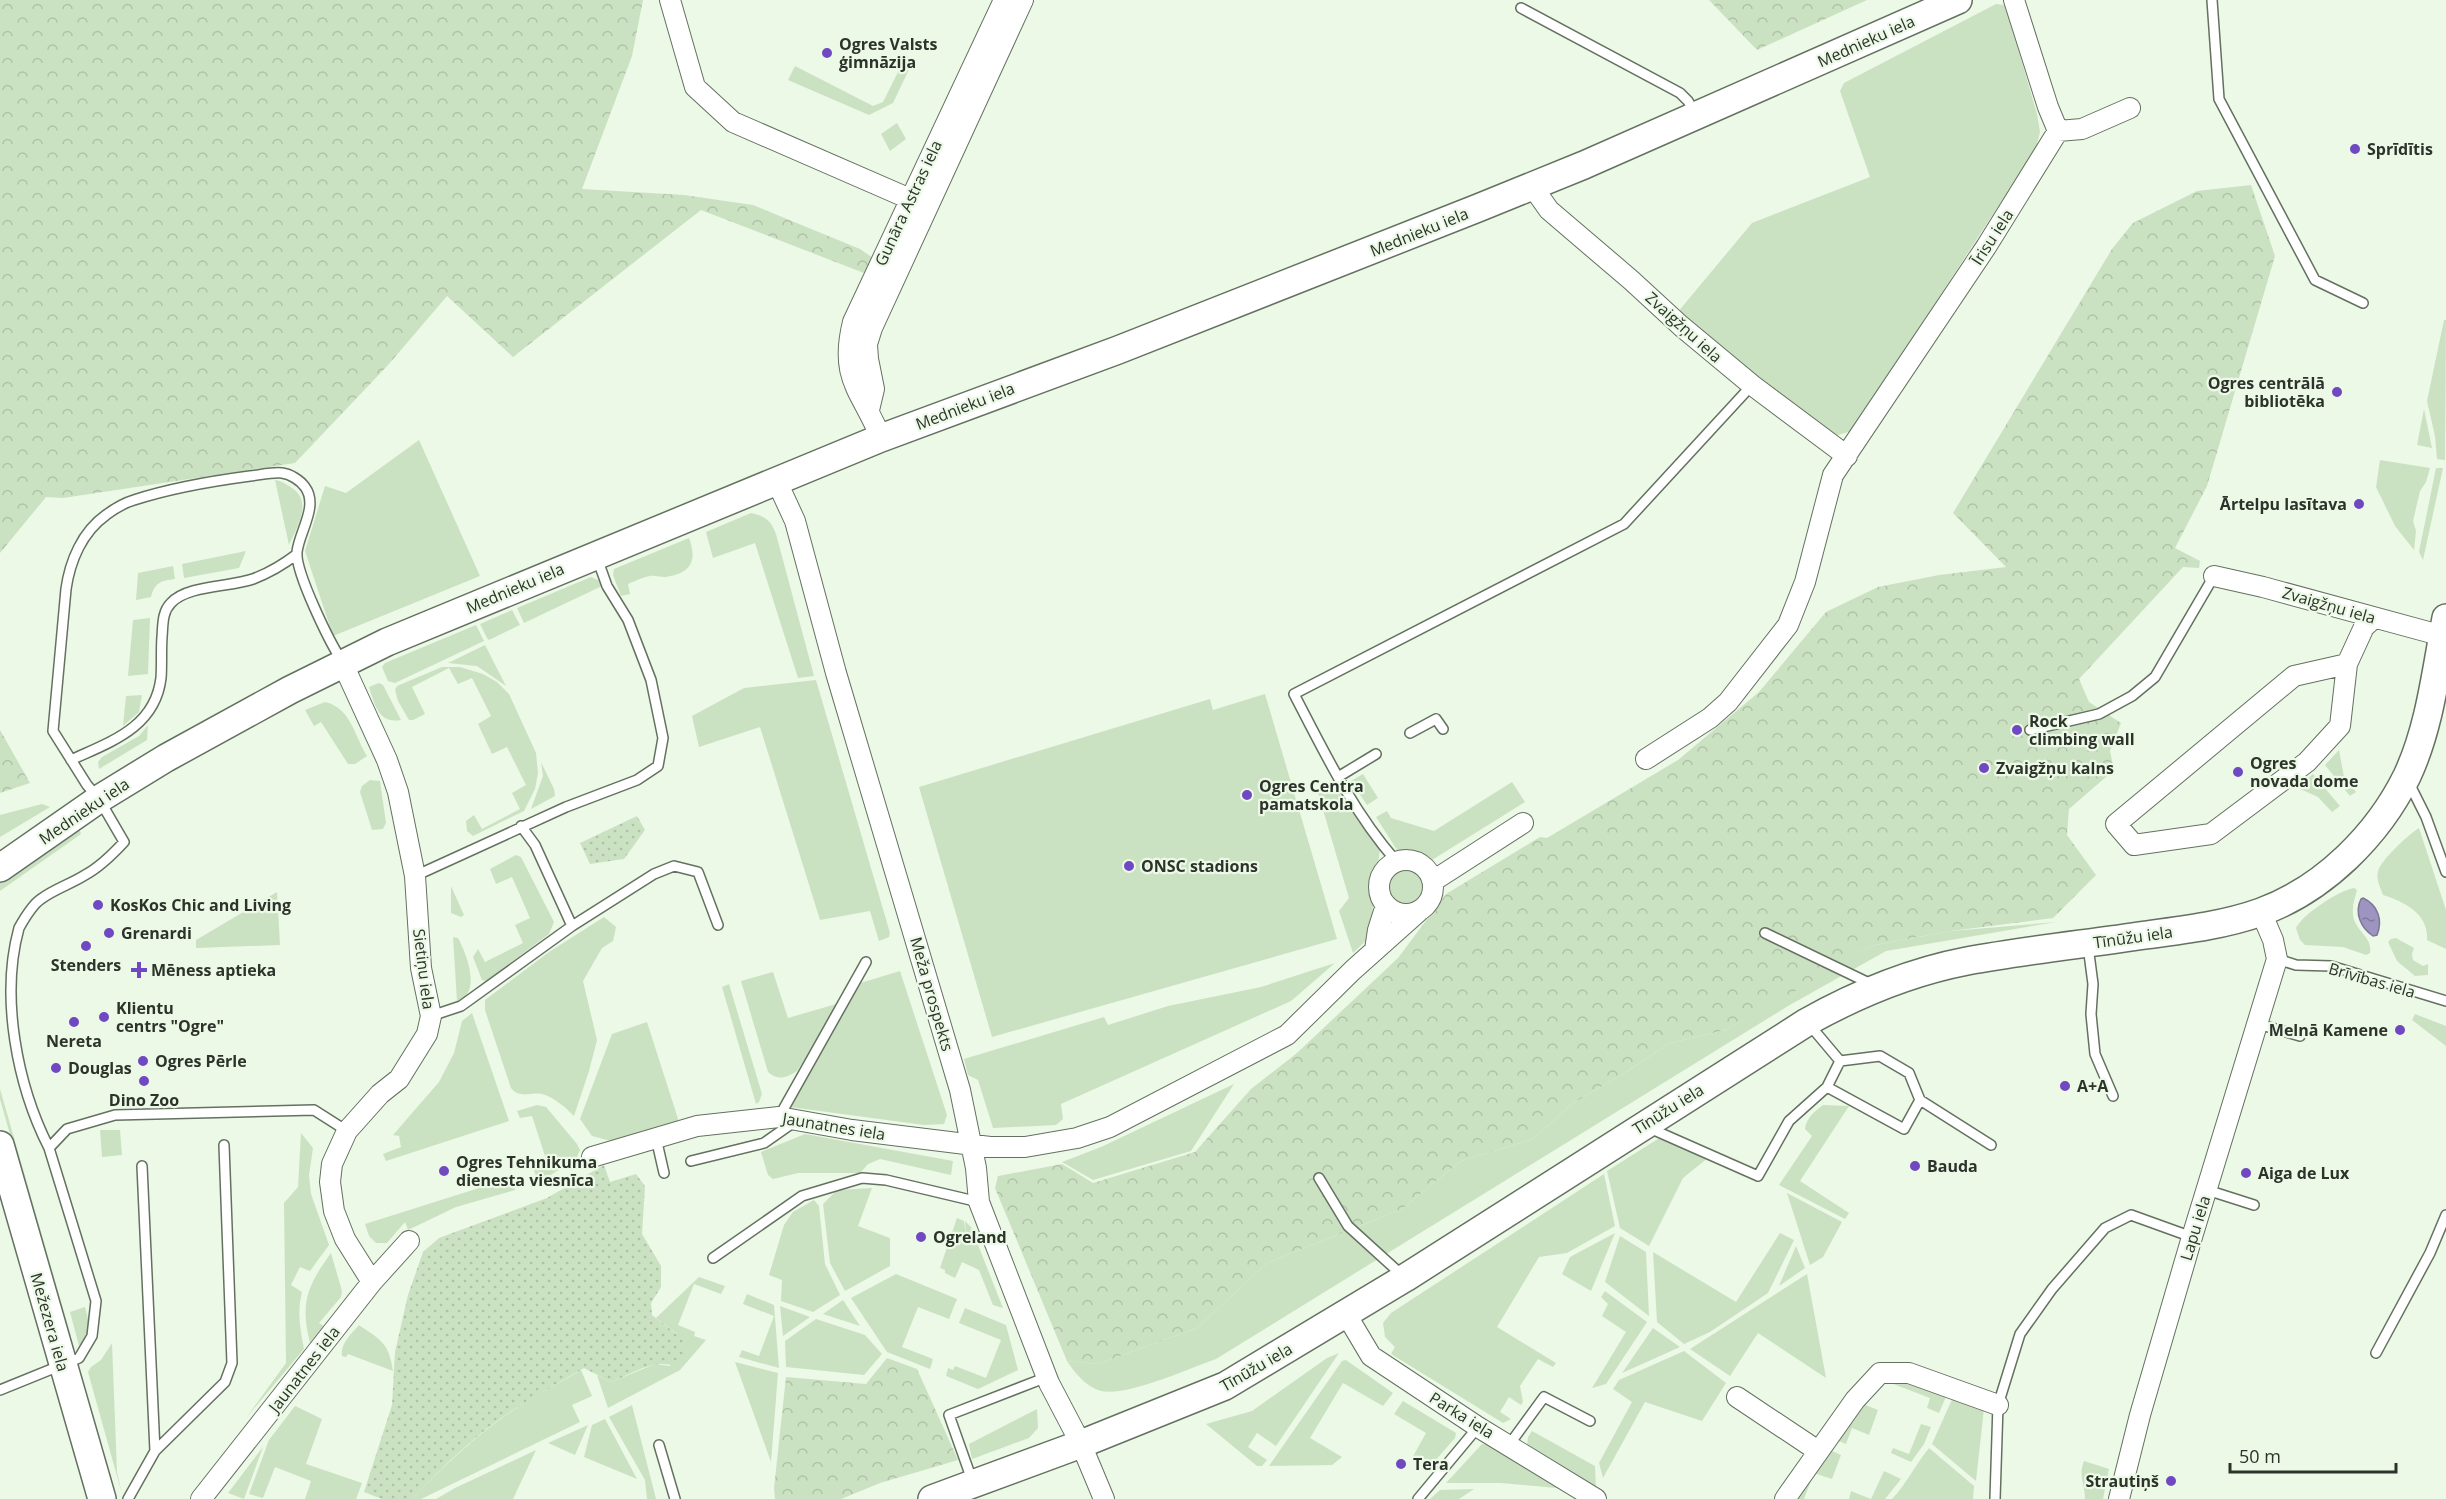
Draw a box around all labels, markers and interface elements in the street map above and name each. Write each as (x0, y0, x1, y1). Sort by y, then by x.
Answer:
street label: Mednieku iela (1814, 10, 1918, 72)
place label: Ogres Valsts ģimnāzija (839, 33, 937, 73)
marker: Ogres Valsts ģimnāzija (820, 46, 834, 60)
street label: Gunāra Astras iela (869, 137, 947, 269)
place label: Sprīdītis (2367, 138, 2433, 160)
marker: Sprīdītis (2348, 142, 2362, 156)
street label: Mednieku iela (1367, 202, 1471, 262)
street label: Īrisu iela (1965, 205, 2018, 270)
street label: Zvaigžņu iela (1641, 287, 1727, 367)
place label: Ogres centrālā bibliotēka (2208, 372, 2325, 412)
street label: Mednieku iela (912, 377, 1018, 435)
marker: Ogres centrālā bibliotēka (2330, 385, 2344, 399)
place label: Ārtelpu lasītava (2220, 493, 2347, 515)
marker: Ārtelpu lasītava (2352, 497, 2366, 511)
street label: Mednieku iela (463, 557, 567, 619)
street label: Zvaigžņu iela (2280, 581, 2378, 629)
place label: Rock climbing wall (2029, 710, 2135, 750)
marker: Rock climbing wall (2010, 723, 2024, 737)
place label: Ogres novada dome (2250, 752, 2358, 792)
place label: Zvaigžņu kalns (1996, 757, 2114, 779)
marker: Zvaigžņu kalns (1977, 761, 1991, 775)
marker: Ogres novada dome (2231, 765, 2245, 779)
street label: Mednieku iela (35, 773, 133, 849)
place label: Ogres Centra pamatskola (1259, 775, 1364, 815)
marker: Ogres Centra pamatskola (1240, 788, 1254, 802)
place label: ONSC stadions (1141, 855, 1258, 877)
marker: ONSC stadions (1122, 859, 1136, 873)
place label: KosKos Chic and Living (110, 894, 291, 916)
marker: KosKos Chic and Living (91, 898, 105, 912)
street label: Tīnūžu iela (2092, 921, 2174, 953)
place label: Grenardi (121, 922, 192, 944)
marker: Grenardi (102, 926, 116, 940)
street label: Sietiņu iela (408, 927, 440, 1011)
street label: Meža prospekts (905, 934, 959, 1054)
marker: Stenders (79, 939, 93, 953)
place label: Stenders (51, 954, 121, 976)
street label: Brīvības iela (2326, 957, 2418, 1003)
place label: Mēness aptieka (151, 959, 276, 981)
marker: Mēness aptieka (132, 963, 146, 977)
place label: Klientu centrs "Ogre" (116, 997, 224, 1037)
marker: Klientu centrs "Ogre" (97, 1010, 111, 1024)
marker: Nereta (67, 1015, 81, 1029)
place label: Melnā Kamene (2269, 1019, 2388, 1041)
marker: Melnā Kamene (2393, 1023, 2407, 1037)
place label: Nereta (46, 1030, 102, 1052)
place label: Ogres Pērle (155, 1050, 247, 1072)
marker: Ogres Pērle (136, 1054, 150, 1068)
place label: Douglas (68, 1057, 132, 1079)
marker: Douglas (49, 1061, 63, 1075)
marker: Dino Zoo (137, 1074, 151, 1088)
place label: A+A (2077, 1075, 2109, 1097)
street label: Tīnūžu iela (1628, 1078, 1708, 1140)
marker: A+A (2058, 1079, 2072, 1093)
place label: Dino Zoo (109, 1089, 179, 1111)
street label: Jaunatnes iela (779, 1107, 887, 1145)
place label: Ogres Tehnikuma dienesta viesnīca (456, 1151, 597, 1191)
place label: Bauda (1927, 1155, 1978, 1177)
marker: Bauda (1908, 1159, 1922, 1173)
place label: Aiga de Lux (2258, 1162, 2350, 1184)
marker: Ogres Tehnikuma dienesta viesnīca (437, 1164, 451, 1178)
marker: Aiga de Lux (2239, 1166, 2253, 1180)
street label: Lapu iela (2175, 1193, 2215, 1263)
place label: Ogreland (933, 1226, 1007, 1248)
marker: Ogreland (914, 1230, 928, 1244)
street label: Mežezera iela (25, 1270, 75, 1374)
street label: Jaunatnes iela (262, 1321, 345, 1418)
street label: Tīnūžu iela (1216, 1337, 1296, 1397)
street label: Parka iela (1425, 1386, 1499, 1444)
scale bar (2230, 1436, 2396, 1474)
text: 50 m (2239, 1444, 2281, 1468)
place label: Tera (1413, 1453, 1449, 1475)
marker: Tera (1394, 1457, 1408, 1471)
place label: Strautiņš (2086, 1470, 2159, 1492)
marker: Strautiņš (2164, 1474, 2178, 1488)

